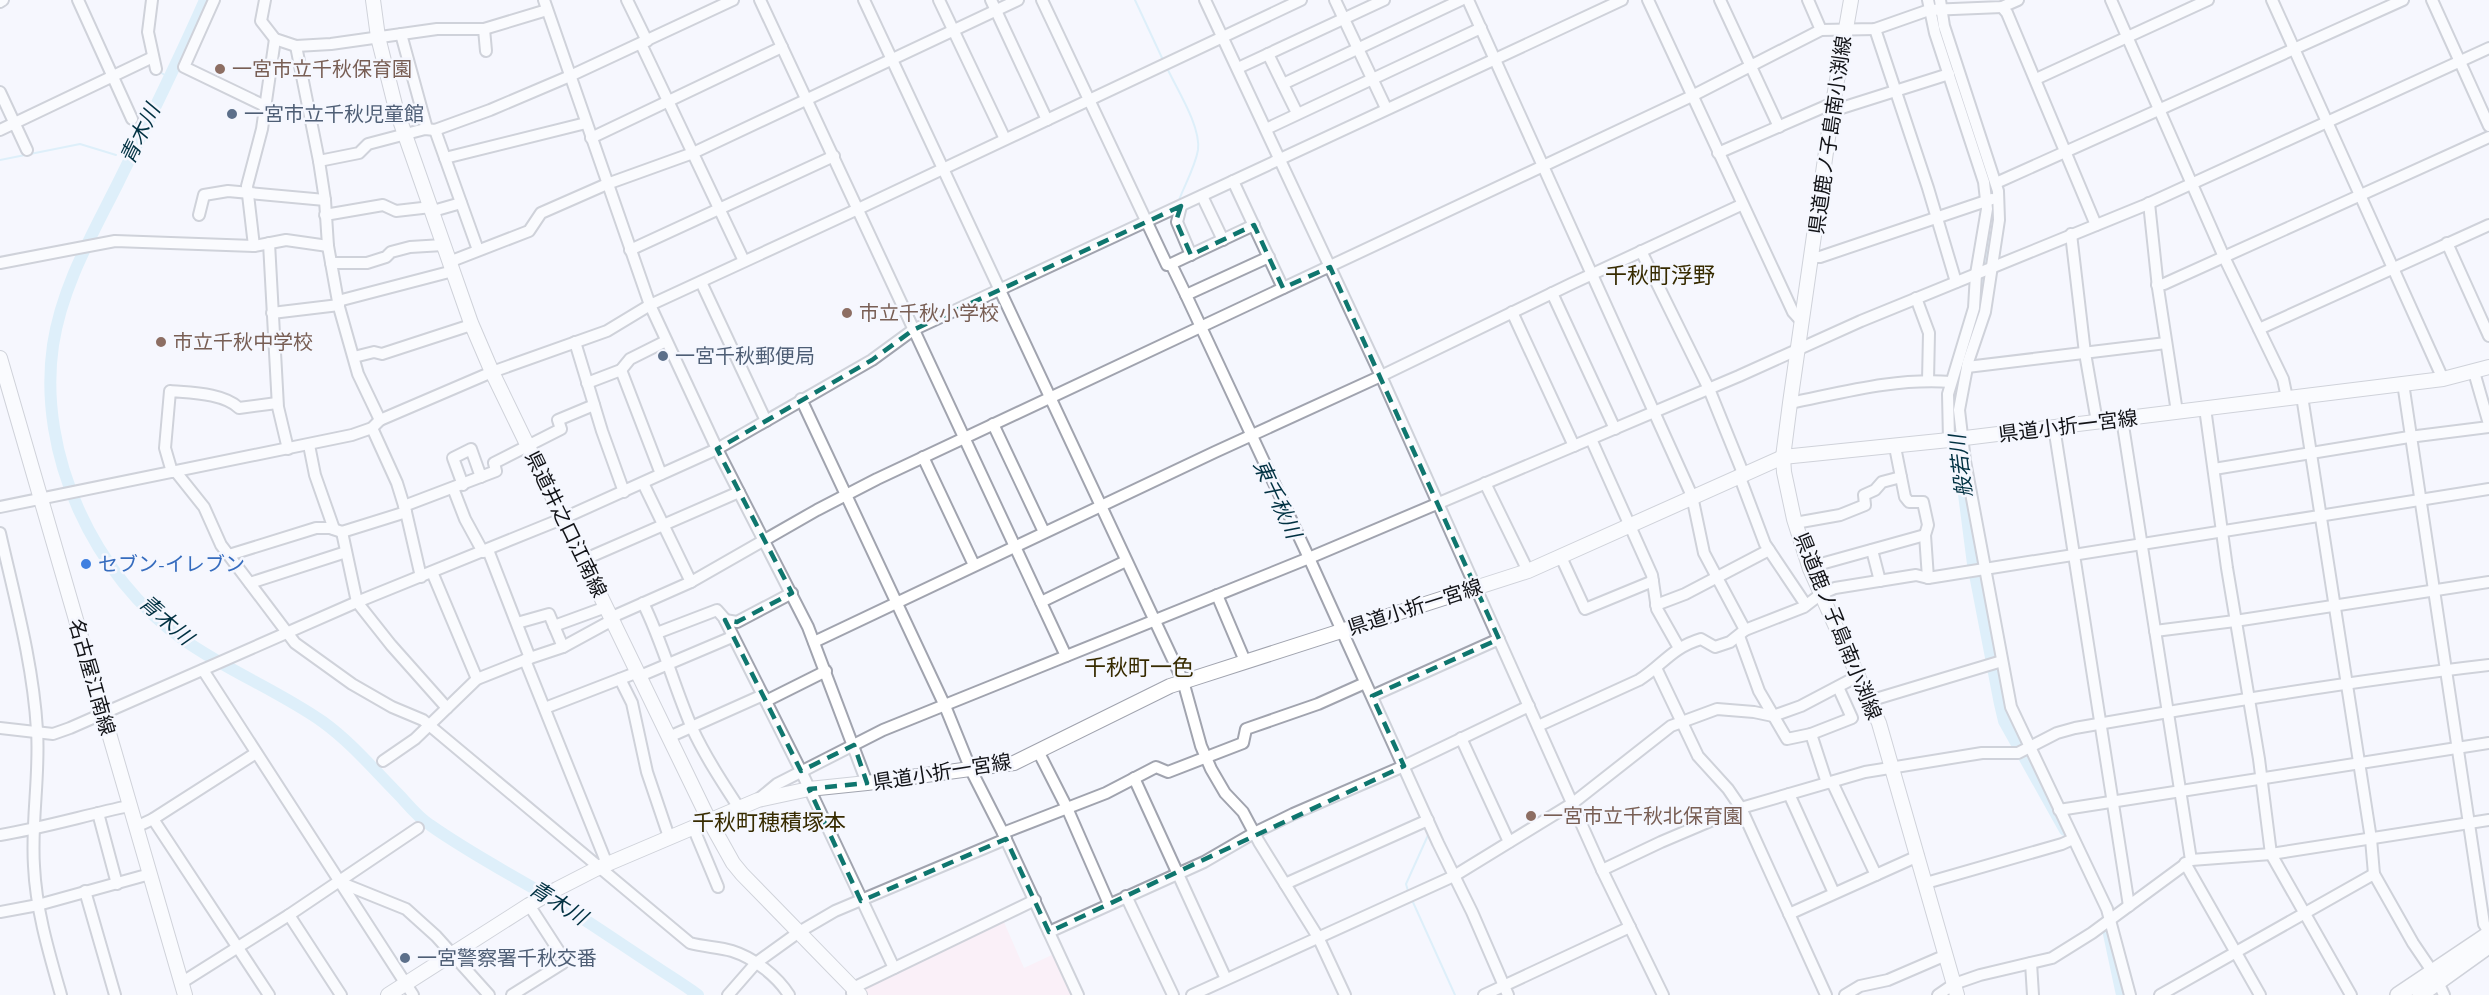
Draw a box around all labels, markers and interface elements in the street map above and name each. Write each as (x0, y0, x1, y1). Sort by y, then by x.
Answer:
street label: 県道鹿ノ子島南小渕線 (1804, 34, 1856, 236)
place label: 一宮市立千秋保育園 (232, 57, 412, 81)
marker: 一宮市立千秋保育園 (213, 62, 227, 76)
water label: 青木川 (115, 98, 165, 168)
place label: 一宮市立千秋児童館 (244, 102, 424, 126)
marker: 一宮市立千秋児童館 (225, 107, 239, 121)
district label: 千秋町浮野 (1605, 262, 1715, 289)
place label: 市立千秋小学校 (859, 301, 999, 325)
marker: 市立千秋小学校 (840, 306, 854, 320)
place label: 市立千秋中学校 (173, 330, 313, 354)
marker: 市立千秋中学校 (154, 335, 168, 349)
place label: 一宮千秋郵便局 (675, 344, 815, 368)
marker: 一宮千秋郵便局 (656, 349, 670, 363)
street label: 県道小折一宮線 (1997, 406, 2139, 446)
water label: 般若川 (1944, 431, 1977, 499)
street label: 県道井之口江南線 (520, 447, 612, 601)
water label: 東千秋川 (1248, 455, 1307, 544)
street label: 県道鹿ノ子島南小渕線 (1789, 529, 1887, 723)
place label: セブン-イレブン (98, 552, 245, 576)
marker: セブン-イレブン (79, 557, 93, 571)
street label: 県道小折一宮線 (1345, 574, 1485, 640)
water label: 青木川 (134, 590, 200, 651)
street label: 名古屋江南線 (64, 616, 120, 738)
district label: 千秋町一色 (1084, 654, 1194, 681)
street label: 県道小折一宮線 (871, 749, 1013, 795)
place label: 一宮市立千秋北保育園 (1543, 804, 1743, 828)
district label: 千秋町穂積塚本 (692, 809, 846, 836)
marker: 一宮市立千秋北保育園 (1524, 809, 1538, 823)
water label: 青木川 (525, 875, 593, 931)
place label: 一宮警察署千秋交番 (417, 946, 597, 970)
marker: 一宮警察署千秋交番 (398, 951, 412, 965)

